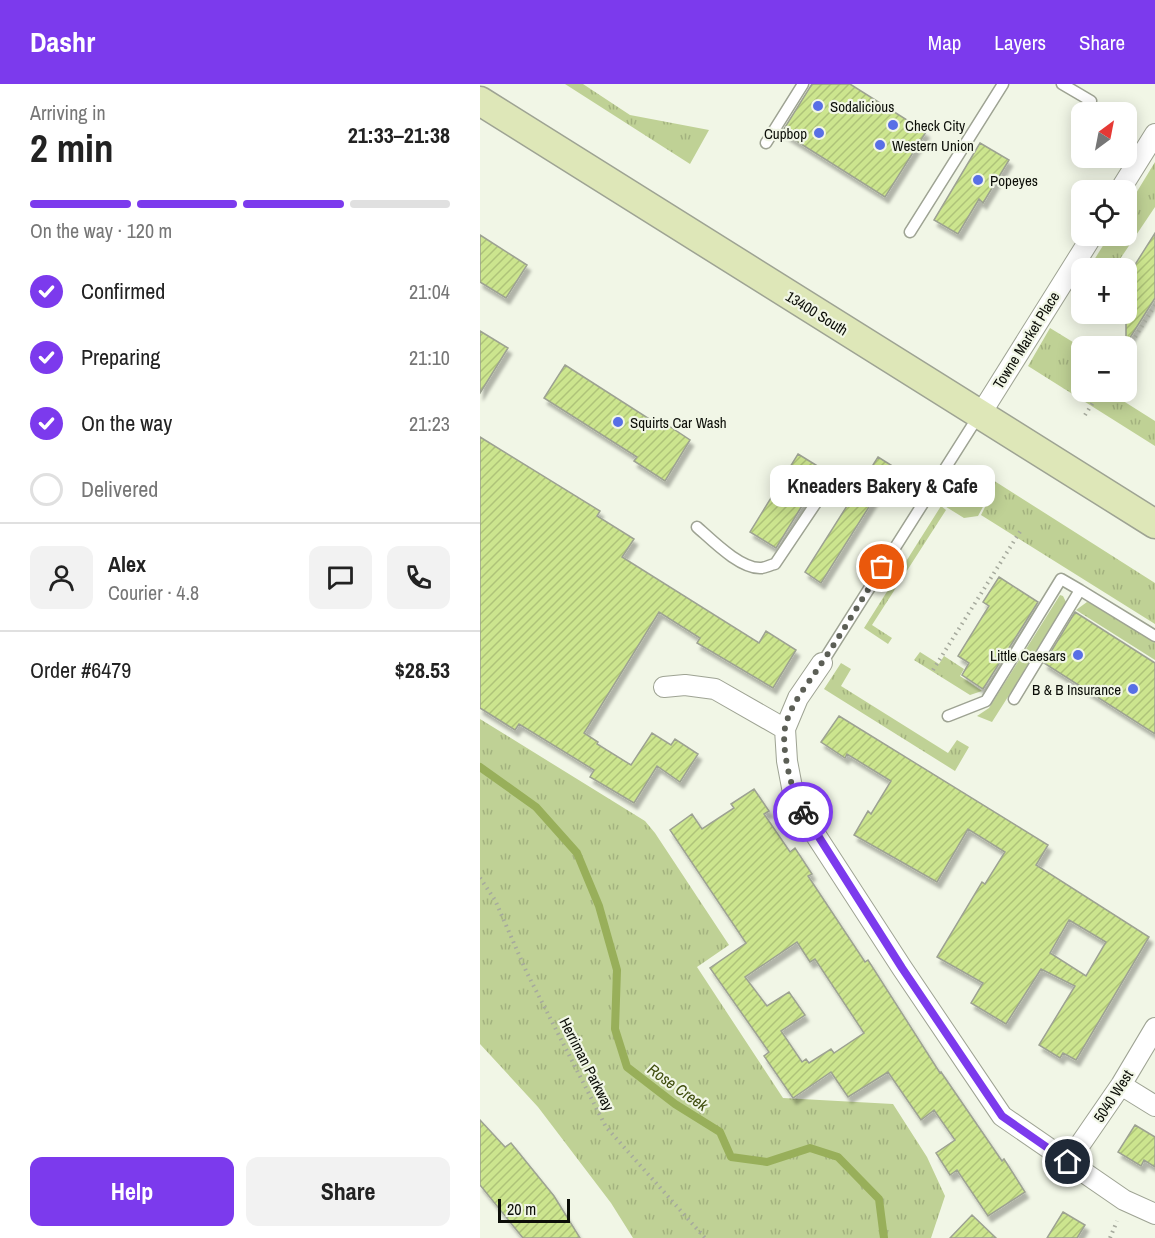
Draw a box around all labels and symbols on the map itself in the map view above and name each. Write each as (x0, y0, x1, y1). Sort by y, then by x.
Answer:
place label: Sodalicious (830, 96, 894, 117)
marker: Sodalicious (811, 99, 825, 113)
north arrow (1071, 102, 1137, 168)
place label: Check City (905, 115, 966, 136)
marker: Check City (886, 118, 900, 132)
place label: Cupbop (764, 123, 807, 144)
marker: Cupbop (812, 126, 826, 140)
place label: Western Union (892, 135, 974, 156)
marker: Western Union (873, 138, 887, 152)
place label: Popeyes (990, 170, 1038, 191)
marker: Popeyes (971, 173, 985, 187)
street label: 13400 South (782, 286, 852, 340)
street label: Towne Market Place (988, 287, 1064, 393)
place label: Squirts Car Wash (630, 412, 727, 433)
marker: Squirts Car Wash (611, 415, 625, 429)
callout: Kneaders Bakery & Cafe (770, 465, 994, 507)
pin (856, 541, 907, 592)
place label: Little Caesars (990, 645, 1066, 666)
marker: Little Caesars (1071, 648, 1085, 662)
place label: B & B Insurance (1032, 679, 1121, 700)
marker: B & B Insurance (1126, 682, 1140, 696)
courier (773, 782, 833, 842)
street label: Herriman Parkway (555, 1014, 620, 1115)
water label: Rose Creek (643, 1058, 713, 1116)
street label: 5040 West (1088, 1065, 1138, 1126)
pin (1042, 1136, 1093, 1187)
scale bar (498, 1196, 570, 1224)

